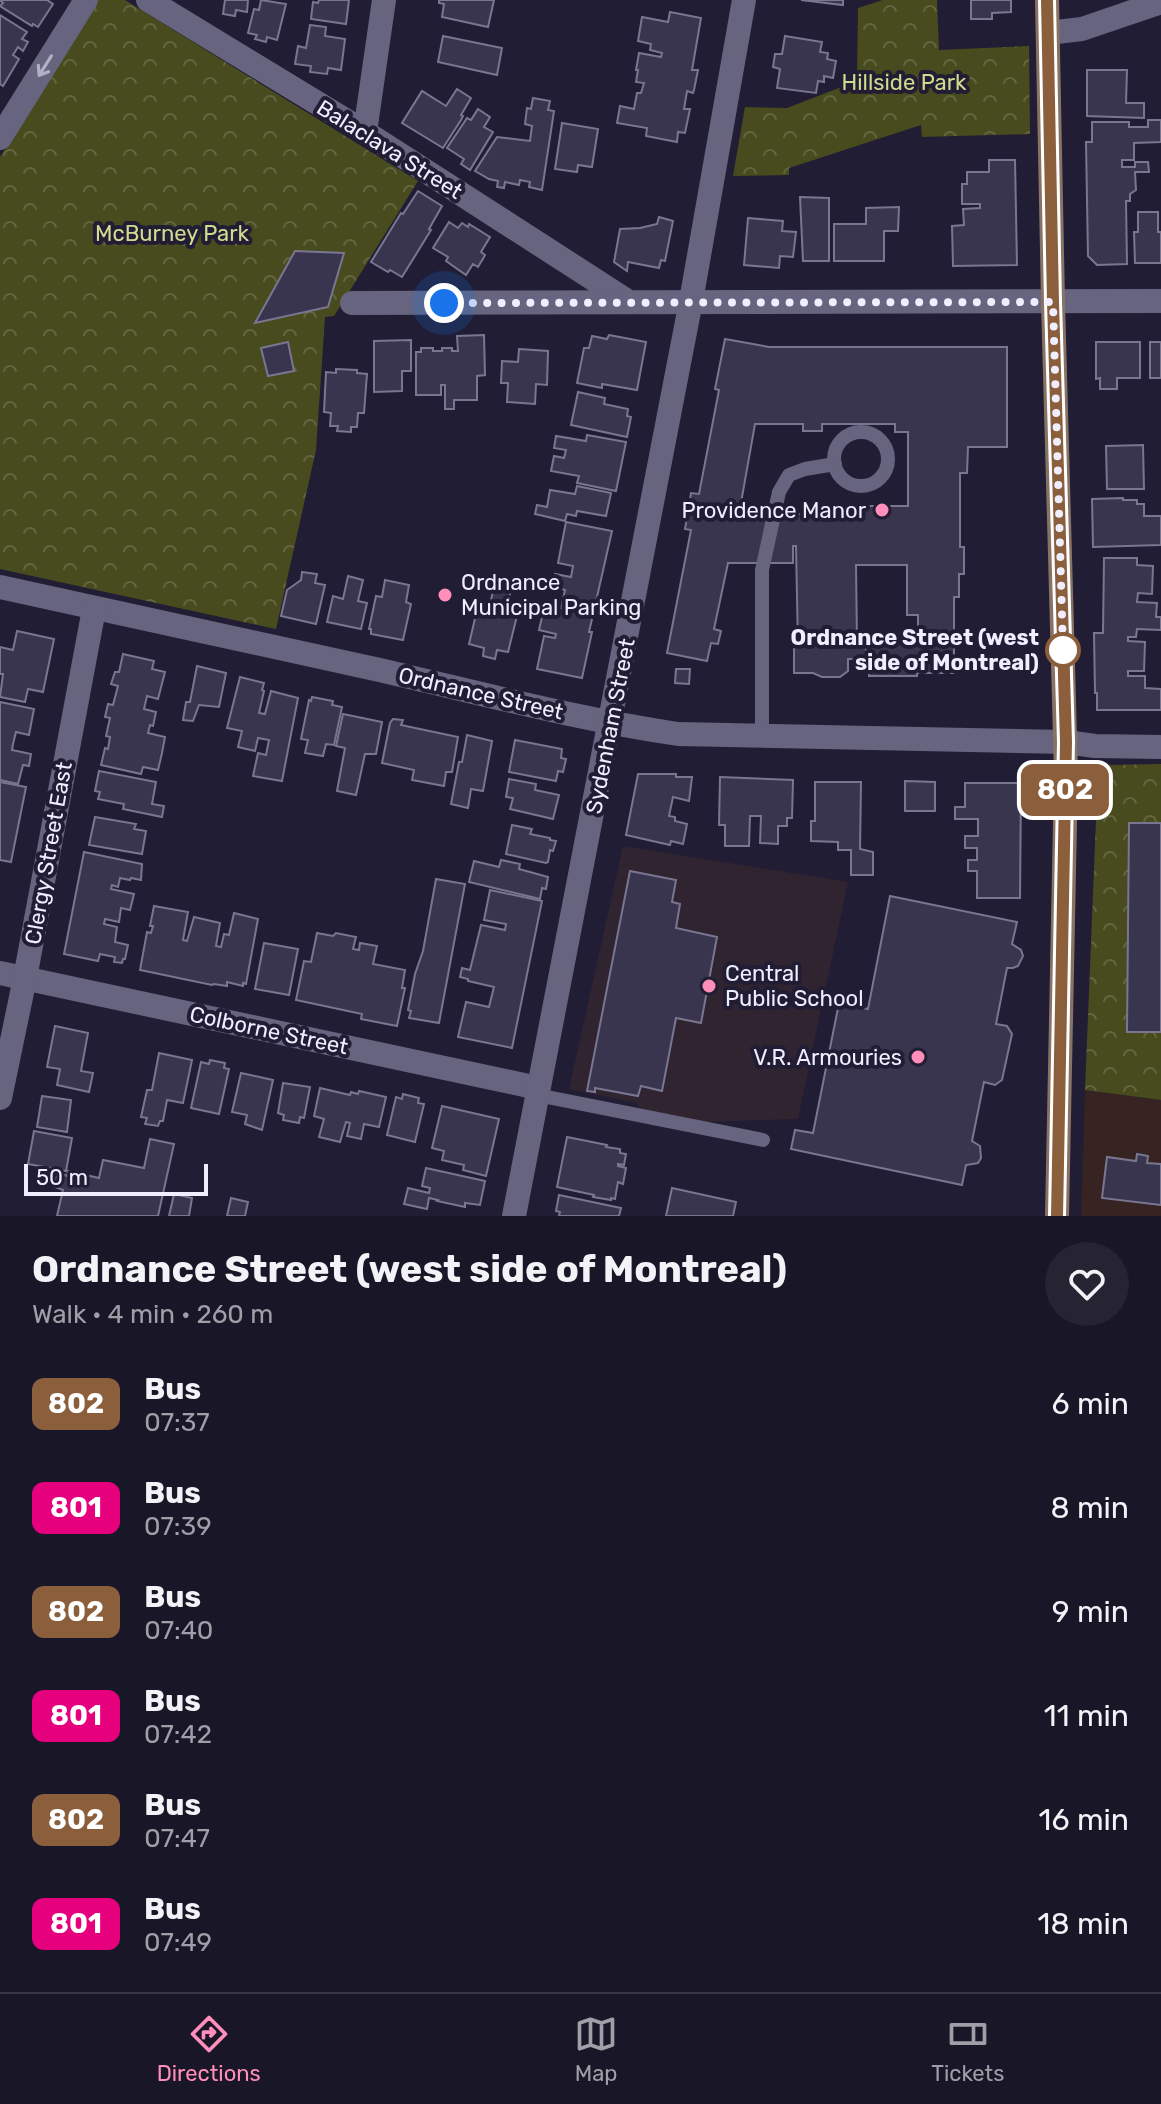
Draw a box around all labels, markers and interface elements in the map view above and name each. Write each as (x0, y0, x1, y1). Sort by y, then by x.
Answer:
one-way arrow (36, 54, 52, 77)
park label: Hillside Park (842, 69, 967, 96)
street label: Balaclava Street (312, 94, 468, 205)
park label: McBurney Park (95, 220, 250, 247)
your location (424, 283, 464, 323)
place label: Providence Manor (681, 497, 867, 524)
marker: Providence Manor (873, 501, 891, 519)
place label: Ordnance Municipal Parking (461, 569, 641, 621)
marker: Ordnance Municipal Parking (436, 586, 454, 604)
place label: Ordnance Street (west side of Montreal) (791, 624, 1039, 676)
marker: Ordnance Street (west side of Montreal) (1046, 633, 1080, 667)
street label: Sydenham Street (580, 636, 641, 816)
street label: Ordnance Street (396, 661, 566, 726)
street label: Clergy Street East (19, 759, 78, 946)
line badge: 802 (1019, 764, 1111, 816)
text: 802 (1037, 773, 1093, 806)
place label: Central Public School (725, 960, 864, 1012)
marker: Central Public School (700, 977, 718, 995)
street label: Colborne Street (187, 1001, 351, 1061)
place label: V.R. Armouries (753, 1044, 902, 1071)
marker: V.R. Armouries (909, 1048, 927, 1066)
scale bar (24, 1160, 208, 1196)
text: 50 m (36, 1164, 88, 1191)
button: heart (1045, 1242, 1129, 1326)
text: Ordnance Street (west side of Montreal) (32, 1246, 787, 1292)
text: Walk · 4 min · 260 m (32, 1299, 273, 1330)
text: Bus (144, 1371, 201, 1407)
text: 6 min (1051, 1386, 1129, 1422)
text: 802 (48, 1387, 104, 1420)
text: 07:37 (144, 1407, 210, 1438)
text: Bus (144, 1475, 201, 1511)
text: 8 min (1050, 1490, 1129, 1526)
text: 801 (50, 1491, 102, 1524)
text: 07:39 (144, 1511, 212, 1542)
text: Bus (144, 1579, 201, 1615)
text: 9 min (1052, 1594, 1129, 1630)
text: 802 (48, 1595, 104, 1628)
text: 07:40 (144, 1615, 213, 1646)
text: Bus (144, 1683, 201, 1719)
text: 11 min (1044, 1698, 1129, 1734)
text: 801 (50, 1699, 102, 1732)
text: 07:42 (144, 1719, 212, 1750)
text: Bus (144, 1787, 201, 1823)
text: 16 min (1039, 1802, 1129, 1838)
text: 802 (48, 1803, 104, 1836)
text: 07:47 (144, 1823, 210, 1854)
text: Bus (144, 1891, 201, 1927)
text: 18 min (1038, 1906, 1129, 1942)
text: 801 (50, 1907, 102, 1940)
text: 07:49 (144, 1927, 212, 1958)
tab: Directions (157, 2012, 261, 2087)
tab: Map (574, 2012, 618, 2087)
tab: Tickets (931, 2012, 1004, 2087)

